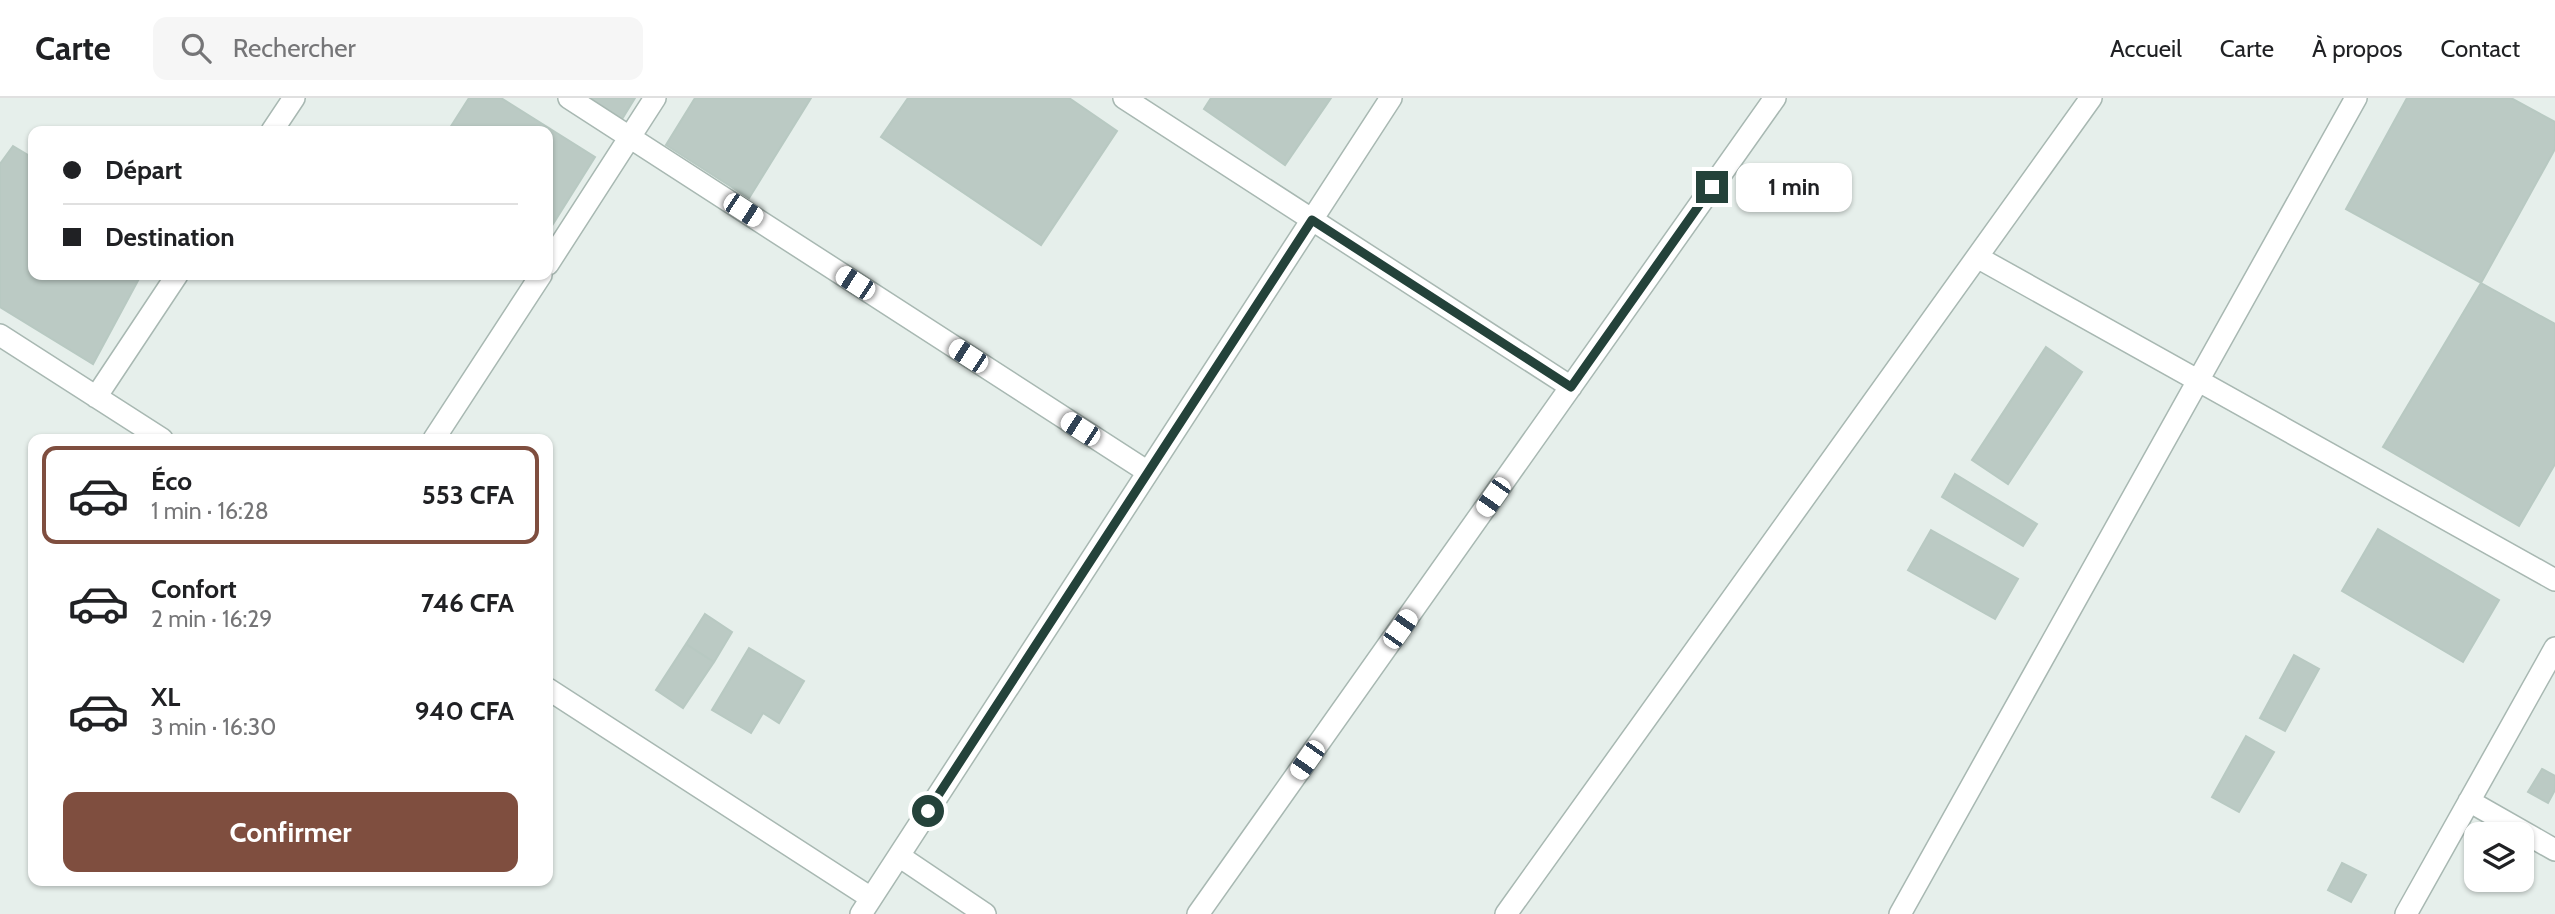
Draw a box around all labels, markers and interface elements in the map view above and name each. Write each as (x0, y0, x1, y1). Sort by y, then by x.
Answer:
search box (153, 17, 643, 80)
text: Carte (35, 28, 111, 68)
icon: search (177, 29, 215, 67)
text: Rechercher (233, 32, 356, 64)
text: Accueil (2110, 34, 2182, 63)
text: Carte (2220, 34, 2274, 63)
text: À propos (2312, 34, 2403, 63)
text: Contact (2441, 34, 2520, 63)
text: Départ (105, 154, 182, 186)
callout: 1 min (1736, 162, 1852, 212)
route end (1696, 171, 1728, 203)
text: 1 min (1768, 173, 1820, 201)
car (720, 190, 767, 230)
text: Destination (105, 221, 235, 253)
car (832, 263, 879, 303)
car (945, 336, 992, 376)
car (1057, 409, 1104, 449)
icon: car (67, 464, 130, 527)
text: Éco (151, 465, 192, 497)
car (1473, 474, 1514, 520)
text: 553 CFA (422, 479, 514, 511)
text: 1 min · 16:28 (151, 497, 269, 525)
icon: car (67, 572, 130, 635)
text: Confort (151, 573, 237, 605)
text: 746 CFA (421, 587, 514, 619)
text: 2 min · 16:29 (151, 605, 272, 633)
car (1380, 606, 1421, 652)
icon: car (67, 680, 130, 743)
text: XL (151, 681, 180, 713)
text: 940 CFA (415, 695, 514, 727)
text: 3 min · 16:30 (151, 713, 276, 741)
car (1287, 737, 1328, 783)
button: Confirmer (63, 792, 518, 872)
route start (912, 795, 944, 827)
map controls (2464, 822, 2534, 892)
button: layers (2464, 822, 2534, 892)

